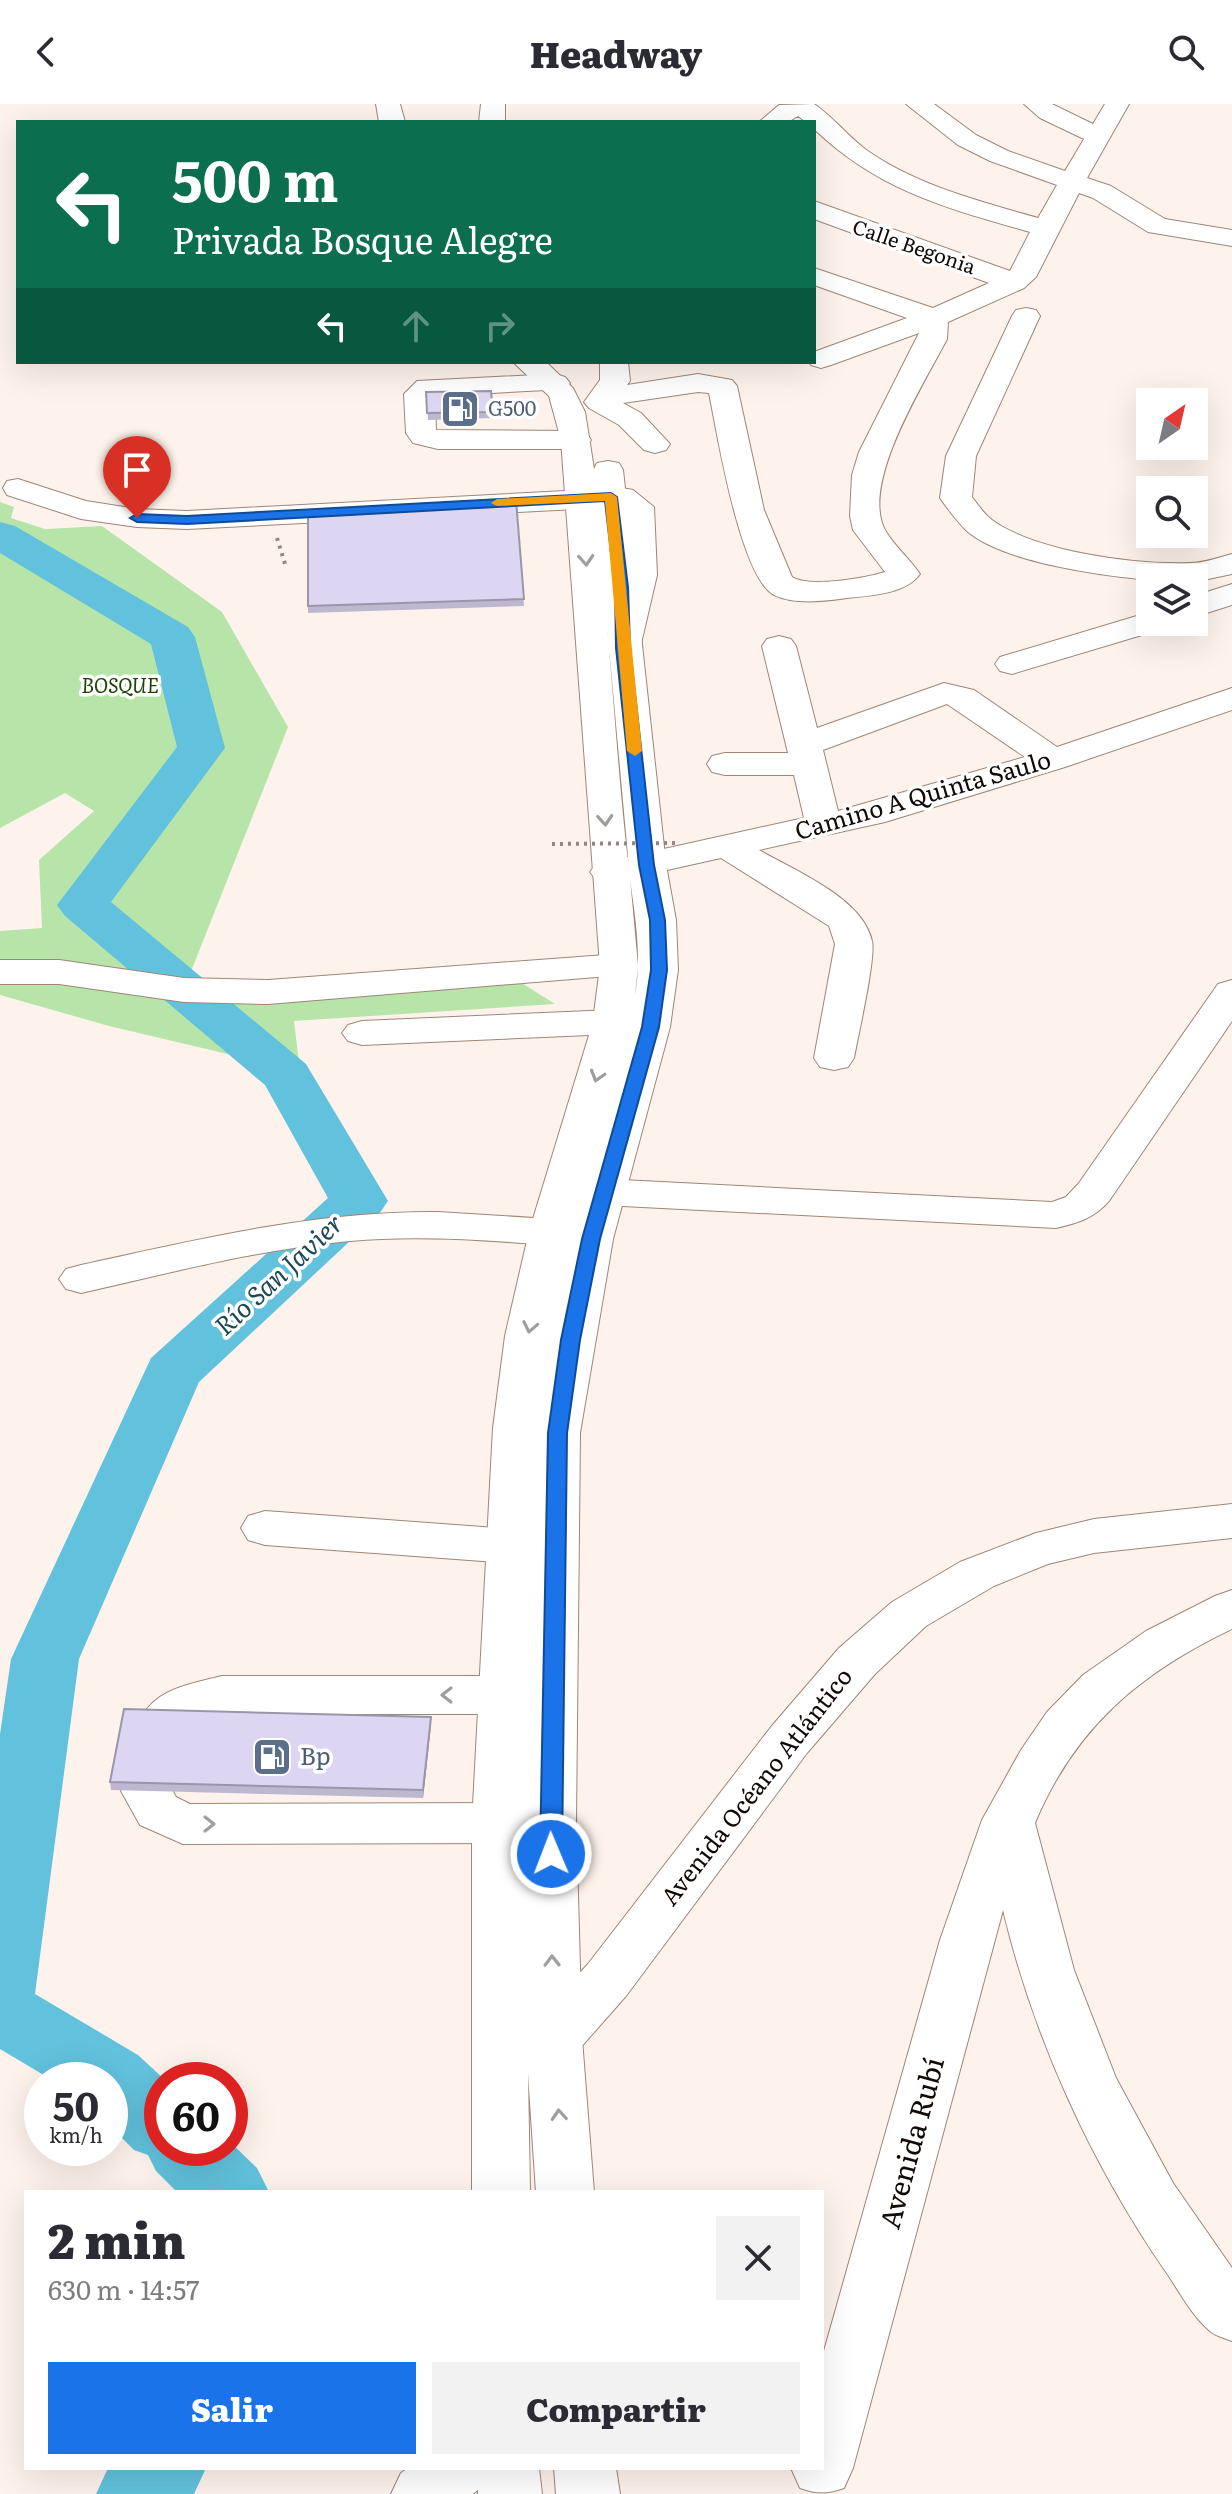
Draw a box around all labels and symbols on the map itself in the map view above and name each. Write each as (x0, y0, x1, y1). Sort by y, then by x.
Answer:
street label: Calle Begonia (849, 210, 981, 280)
fuel station icon: G500 (439, 388, 481, 430)
north arrow (1136, 388, 1208, 460)
place label: G500 (488, 392, 536, 422)
pin (103, 436, 171, 518)
one-way arrow (577, 554, 594, 567)
park label: BOSQUE (81, 669, 159, 699)
street label: Camino A Quinta Saulo (790, 740, 1054, 847)
one-way arrow (596, 814, 613, 827)
one-way arrow (590, 1069, 606, 1082)
water label: Río San Javier (204, 1203, 350, 1343)
one-way arrow (522, 1320, 539, 1334)
street label: Avenida Océano Atlántico (651, 1659, 859, 1912)
one-way arrow (440, 1686, 453, 1704)
fuel station icon: Bp (251, 1736, 293, 1778)
place label: Bp (300, 1737, 331, 1772)
position arrow (509, 1812, 593, 1896)
one-way arrow (203, 1815, 216, 1833)
one-way arrow (544, 1954, 561, 1967)
street label: Avenida Rubí (867, 2052, 953, 2233)
speed limit sign: 60 (144, 2062, 248, 2166)
one-way arrow (551, 2108, 568, 2121)

